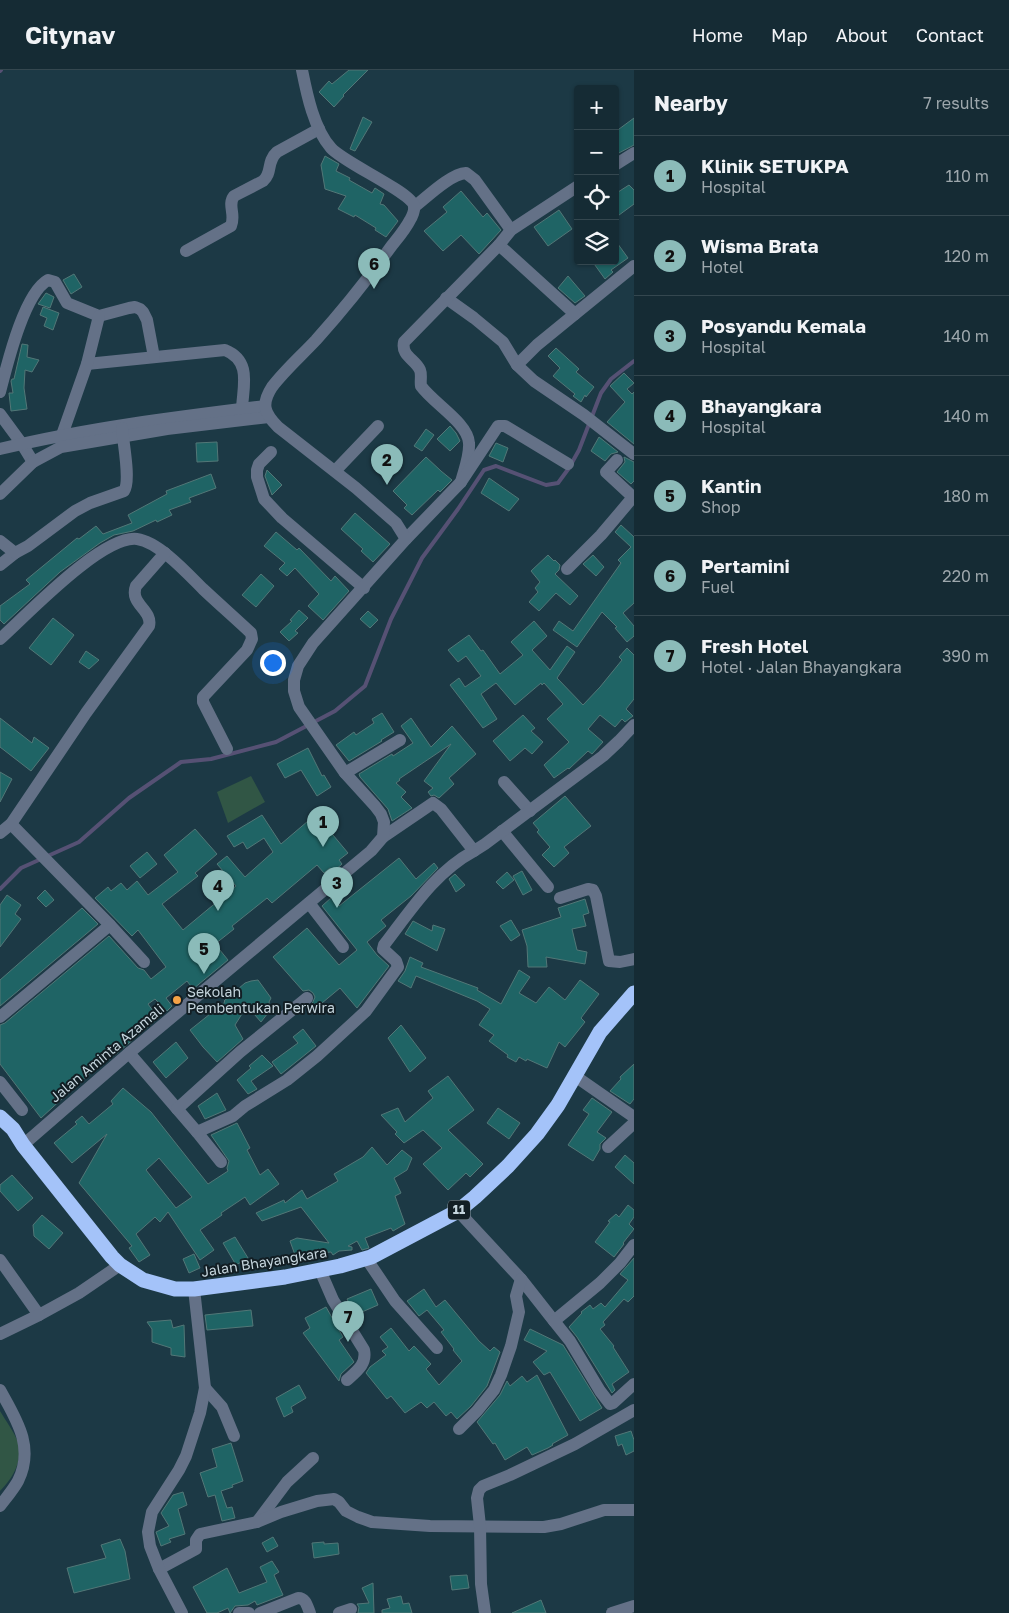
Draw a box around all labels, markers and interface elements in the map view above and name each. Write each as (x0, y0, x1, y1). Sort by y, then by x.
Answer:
text: Citynav (25, 20, 115, 49)
text: Home (692, 24, 743, 46)
text: Map (771, 24, 808, 46)
text: About (836, 24, 888, 46)
text: Contact (916, 24, 984, 46)
map controls (574, 85, 619, 265)
button: + (574, 85, 619, 130)
text: Nearby (654, 90, 728, 116)
text: 7 results (923, 93, 989, 113)
button: − (574, 130, 619, 175)
text: Klinik SETUKPA (701, 154, 849, 177)
text: 1 (666, 166, 674, 186)
text: 110 m (945, 166, 989, 186)
button: locate (574, 175, 619, 220)
text: Hospital (701, 177, 766, 197)
button: layers (574, 220, 619, 265)
text: Wisma Brata (701, 234, 818, 257)
text: 2 (665, 246, 675, 266)
text: 120 m (944, 246, 989, 266)
pin: 6 (358, 248, 390, 289)
text: Hotel (701, 257, 744, 277)
text: Posyandu Kemala (701, 314, 866, 337)
text: 3 (665, 326, 675, 346)
text: 140 m (943, 326, 989, 346)
text: Hospital (701, 337, 766, 357)
text: Bhayangkara (701, 394, 822, 417)
text: 4 (665, 406, 675, 426)
text: 140 m (943, 406, 989, 426)
text: Hospital (701, 417, 766, 437)
pin: 2 (371, 444, 403, 485)
text: Kantin (701, 474, 761, 497)
text: 5 (665, 486, 675, 506)
text: 180 m (943, 486, 989, 506)
text: Shop (701, 497, 741, 517)
text: Pertamini (701, 554, 790, 577)
text: 6 (665, 566, 675, 586)
text: 220 m (942, 566, 989, 586)
text: Fuel (701, 577, 735, 597)
text: Fresh Hotel (701, 634, 808, 657)
text: 7 (666, 646, 674, 666)
text: 390 m (942, 646, 989, 666)
your location (260, 650, 286, 676)
text: Hotel · Jalan Bhayangkara (701, 657, 902, 677)
pin: 1 (307, 806, 339, 847)
pin: 3 (321, 867, 353, 908)
pin: 4 (202, 870, 234, 911)
pin: 5 (188, 933, 220, 974)
place label: Sekolah Pembentukan Perwira (187, 983, 335, 1016)
marker: Sekolah Pembentukan Perwira (171, 994, 183, 1006)
street label: Jalan Aminta Azamali (46, 1000, 167, 1106)
road number: 11 (448, 1200, 470, 1220)
street label: Jalan Bhayangkara (200, 1243, 328, 1280)
pin: 7 (332, 1301, 364, 1342)

